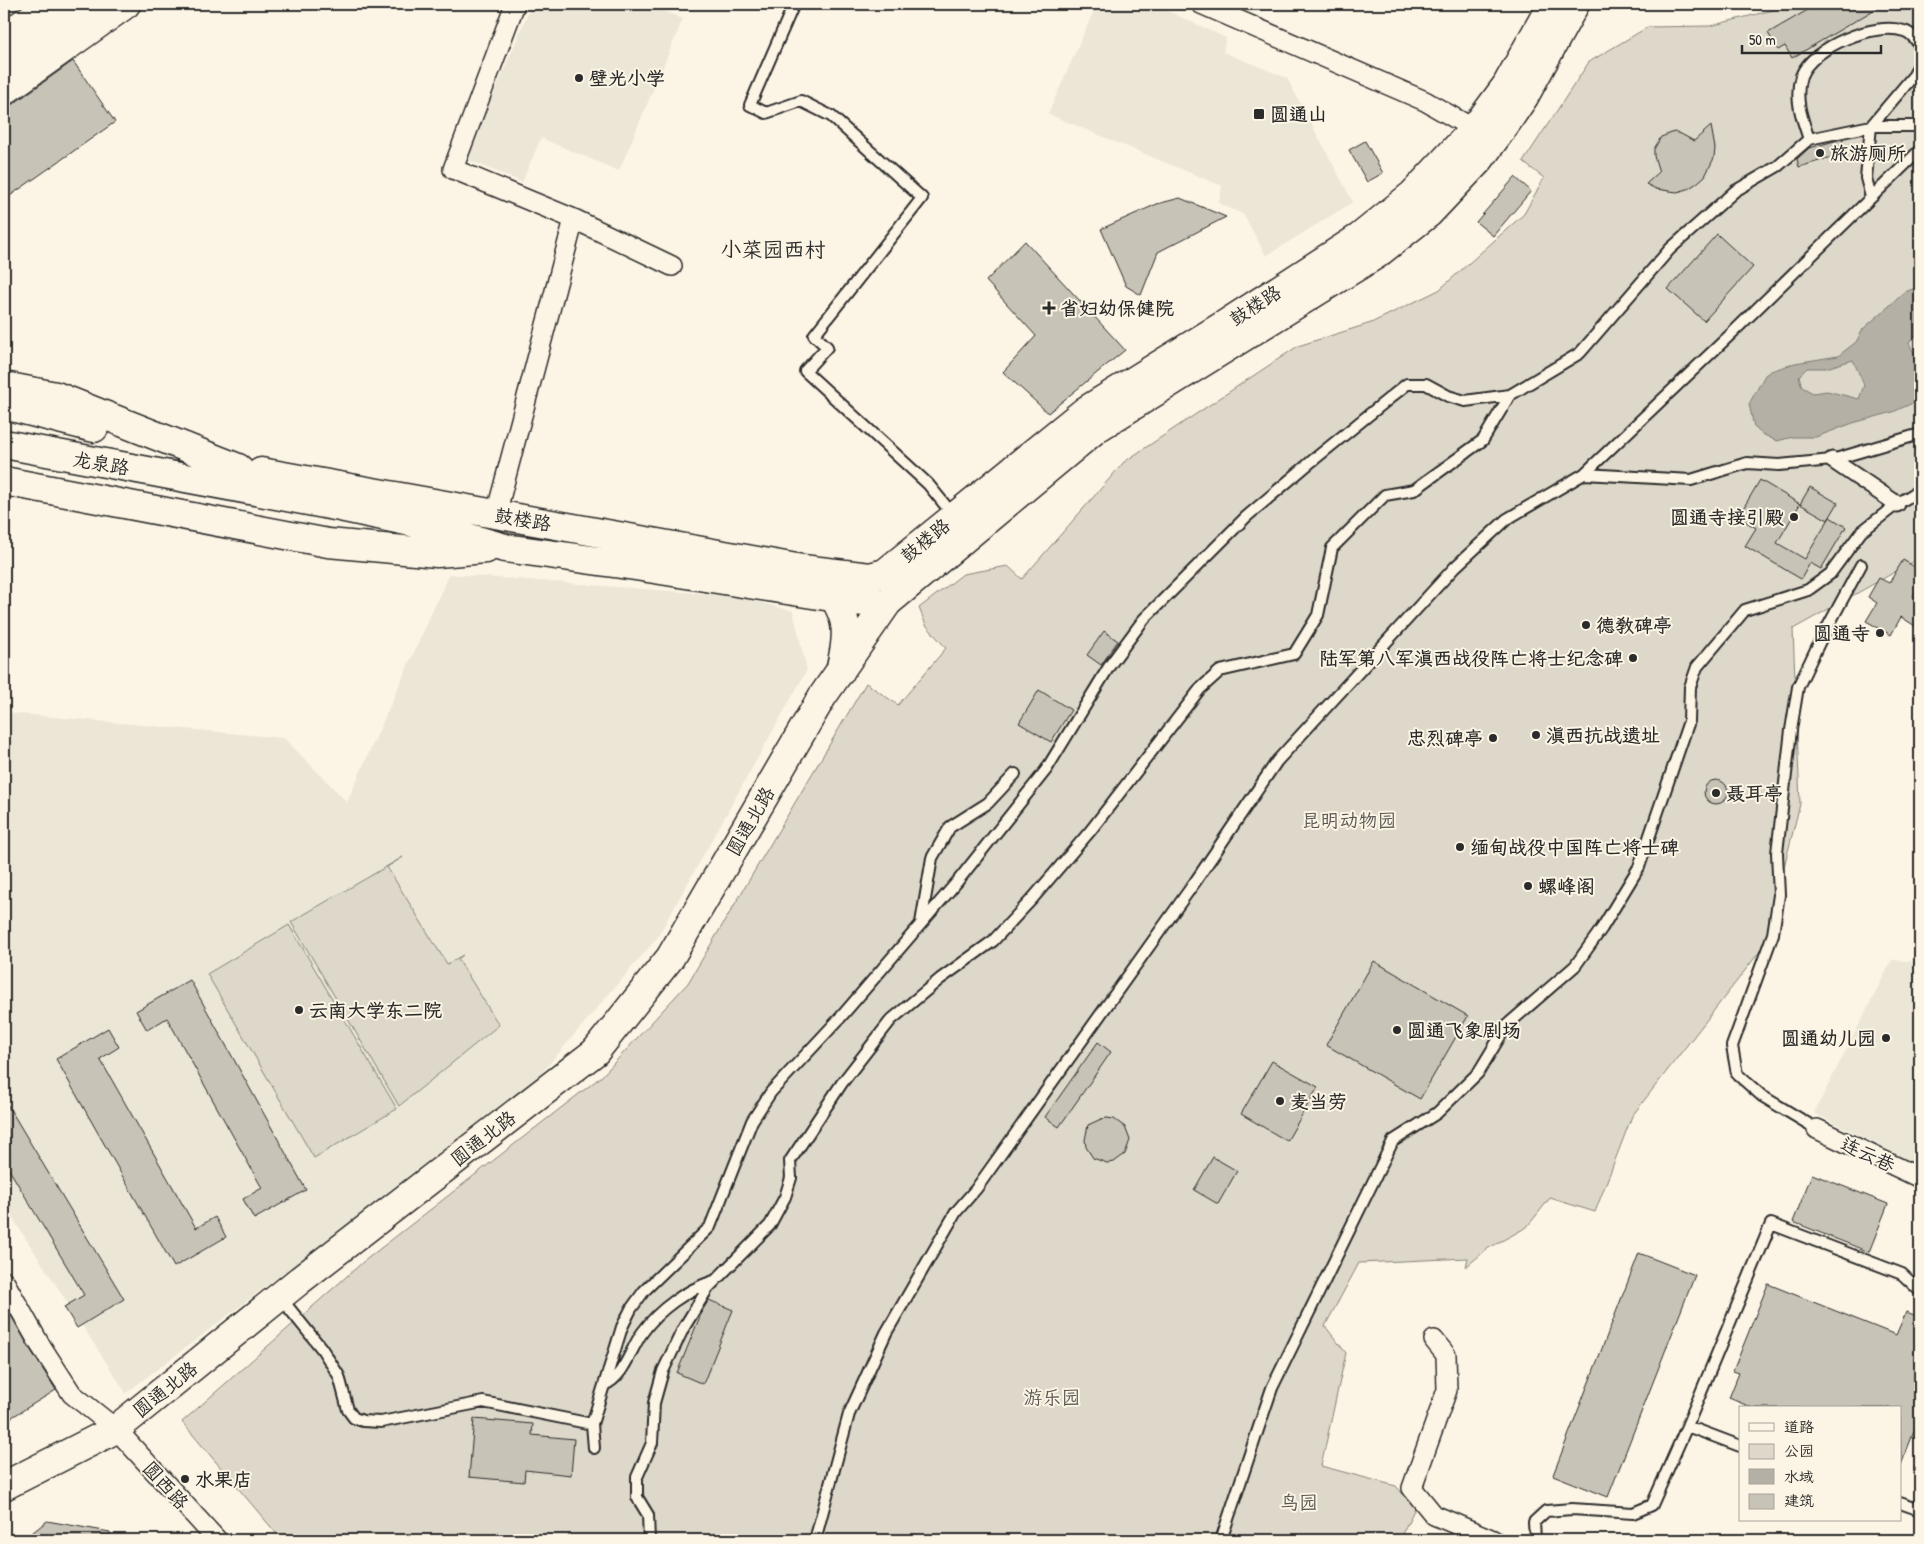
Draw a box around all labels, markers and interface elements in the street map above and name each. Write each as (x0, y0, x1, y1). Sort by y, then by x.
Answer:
scale bar (1742, 22, 1880, 54)
text: 50 m (1749, 29, 1776, 50)
place label: 壁光小学 (589, 65, 665, 91)
marker: 壁光小学 (573, 72, 585, 84)
place label: 圆通山 (1270, 101, 1327, 127)
marker: 圆通山 (1252, 107, 1266, 121)
place label: 旅游厕所 (1830, 140, 1906, 166)
marker: 旅游厕所 (1814, 147, 1826, 159)
district label: 小菜园西村 (721, 235, 826, 264)
street label: 鼓楼路 (1224, 279, 1286, 331)
place label: 省妇幼保健院 (1060, 295, 1174, 321)
marker: 省妇幼保健院 (1042, 301, 1056, 315)
street label: 龙泉路 (71, 445, 131, 481)
street label: 鼓楼路 (493, 501, 553, 537)
place label: 圆通寺接引殿 (1670, 504, 1784, 530)
marker: 圆通寺接引殿 (1788, 511, 1800, 523)
street label: 鼓楼路 (895, 512, 955, 568)
place label: 德教碑亭 (1596, 612, 1672, 638)
marker: 德教碑亭 (1580, 619, 1592, 631)
place label: 圆通寺 (1813, 620, 1870, 646)
marker: 圆通寺 (1874, 627, 1886, 639)
place label: 陆军第八军滇西战役阵亡将士纪念碑 (1319, 645, 1623, 671)
marker: 陆军第八军滇西战役阵亡将士纪念碑 (1627, 652, 1639, 664)
place label: 滇西抗战遗址 (1546, 722, 1660, 748)
place label: 忠烈碑亭 (1407, 725, 1483, 751)
marker: 滇西抗战遗址 (1530, 729, 1542, 741)
marker: 忠烈碑亭 (1487, 732, 1499, 744)
place label: 聂耳亭 (1726, 780, 1783, 806)
street label: 圆通北路 (720, 782, 780, 860)
marker: 聂耳亭 (1710, 787, 1722, 799)
park label: 昆明动物园 (1301, 807, 1397, 833)
place label: 缅甸战役中国阵亡将士碑 (1470, 834, 1679, 860)
marker: 缅甸战役中国阵亡将士碑 (1454, 841, 1466, 853)
place label: 螺峰阁 (1538, 873, 1595, 899)
marker: 螺峰阁 (1522, 880, 1534, 892)
place label: 云南大学东二院 (309, 997, 442, 1023)
marker: 云南大学东二院 (293, 1004, 305, 1016)
place label: 圆通飞象剧场 (1407, 1017, 1521, 1043)
marker: 圆通飞象剧场 (1391, 1024, 1403, 1036)
place label: 圆通幼儿园 (1781, 1025, 1876, 1051)
marker: 圆通幼儿园 (1880, 1032, 1892, 1044)
place label: 麦当劳 (1290, 1088, 1347, 1114)
marker: 麦当劳 (1274, 1095, 1286, 1107)
street label: 圆通北路 (445, 1104, 521, 1172)
street label: 连云巷 (1837, 1130, 1899, 1178)
street label: 圆通北路 (127, 1355, 203, 1423)
park label: 游乐园 (1023, 1384, 1081, 1410)
legend (1739, 1406, 1902, 1522)
text: 道路 (1784, 1416, 1814, 1437)
text: 公园 (1784, 1440, 1814, 1461)
street label: 圆西路 (137, 1455, 195, 1515)
place label: 水果店 (195, 1466, 252, 1492)
text: 水域 (1784, 1466, 1814, 1487)
marker: 水果店 (179, 1473, 191, 1485)
park label: 鸟园 (1280, 1489, 1318, 1515)
text: 建筑 (1784, 1490, 1814, 1511)

